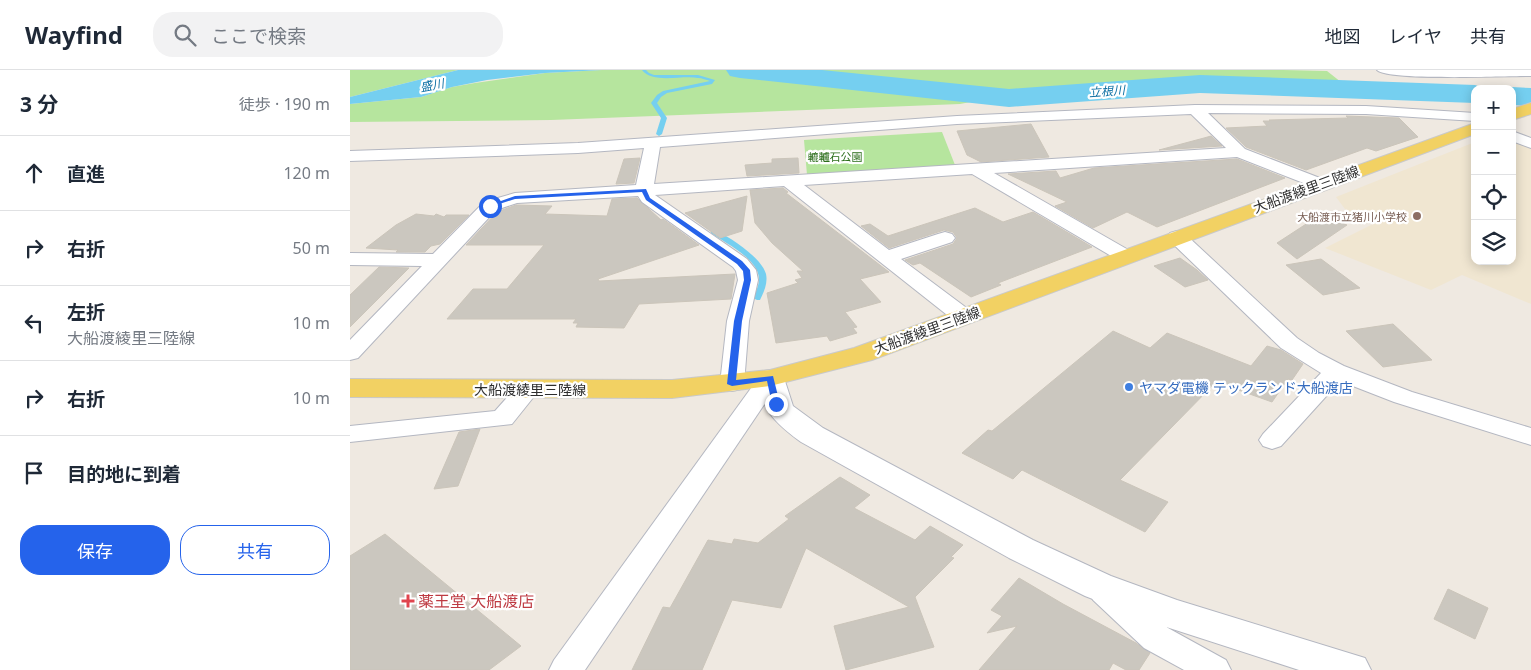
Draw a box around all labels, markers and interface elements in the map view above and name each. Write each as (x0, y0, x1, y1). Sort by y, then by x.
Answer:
search box (153, 12, 503, 57)
text: Wayfind (25, 18, 123, 51)
icon: search (171, 21, 199, 49)
text: ここで検索 (211, 23, 306, 49)
text: 地図 (1325, 24, 1361, 48)
text: レイヤ (1389, 24, 1442, 48)
text: 共有 (1470, 24, 1506, 48)
water label: 盛川 (419, 74, 447, 95)
water label: 立根川 (1088, 81, 1128, 101)
map controls (1471, 85, 1516, 265)
button: + (1471, 85, 1516, 130)
text: 3 分 (20, 90, 58, 118)
text: 徒歩 · 190 m (239, 93, 330, 115)
button: − (1471, 130, 1516, 175)
park label: 轆轤石公園 (808, 149, 863, 164)
icon: ahead (20, 159, 48, 187)
text: 直進 (67, 161, 105, 187)
street label: 大船渡綾里三陸線 (1250, 161, 1362, 217)
text: 120 m (283, 162, 330, 184)
button: locate (1471, 175, 1516, 220)
route start (479, 195, 502, 218)
place label: 大船渡市立猪川小学校 (1297, 209, 1407, 224)
marker: 大船渡市立猪川小学校 (1411, 210, 1423, 222)
button: layers (1471, 220, 1516, 265)
icon: right (20, 234, 48, 262)
text: 右折 (67, 236, 105, 262)
text: 50 m (293, 237, 330, 259)
text: 左折 (67, 299, 105, 325)
street label: 大船渡綾里三陸線 (871, 302, 983, 358)
icon: left (20, 309, 48, 337)
text: 10 m (293, 312, 330, 334)
text: 大船渡綾里三陸線 (67, 327, 195, 349)
place label: ヤマダ電機 テックランド大船渡店 (1139, 378, 1353, 397)
street label: 大船渡綾里三陸線 (474, 380, 586, 399)
marker: ヤマダ電機 テックランド大船渡店 (1123, 381, 1135, 393)
icon: right (20, 384, 48, 412)
text: 右折 (67, 386, 105, 412)
text: 10 m (293, 387, 330, 409)
route end (765, 393, 788, 416)
icon: arrive (20, 459, 48, 487)
text: 目的地に到着 (67, 461, 181, 487)
button: 保存 (20, 525, 170, 575)
button: 共有 (180, 525, 330, 575)
place label: 薬王堂 大船渡店 (418, 590, 534, 612)
marker: 薬王堂 大船渡店 (402, 595, 414, 607)

